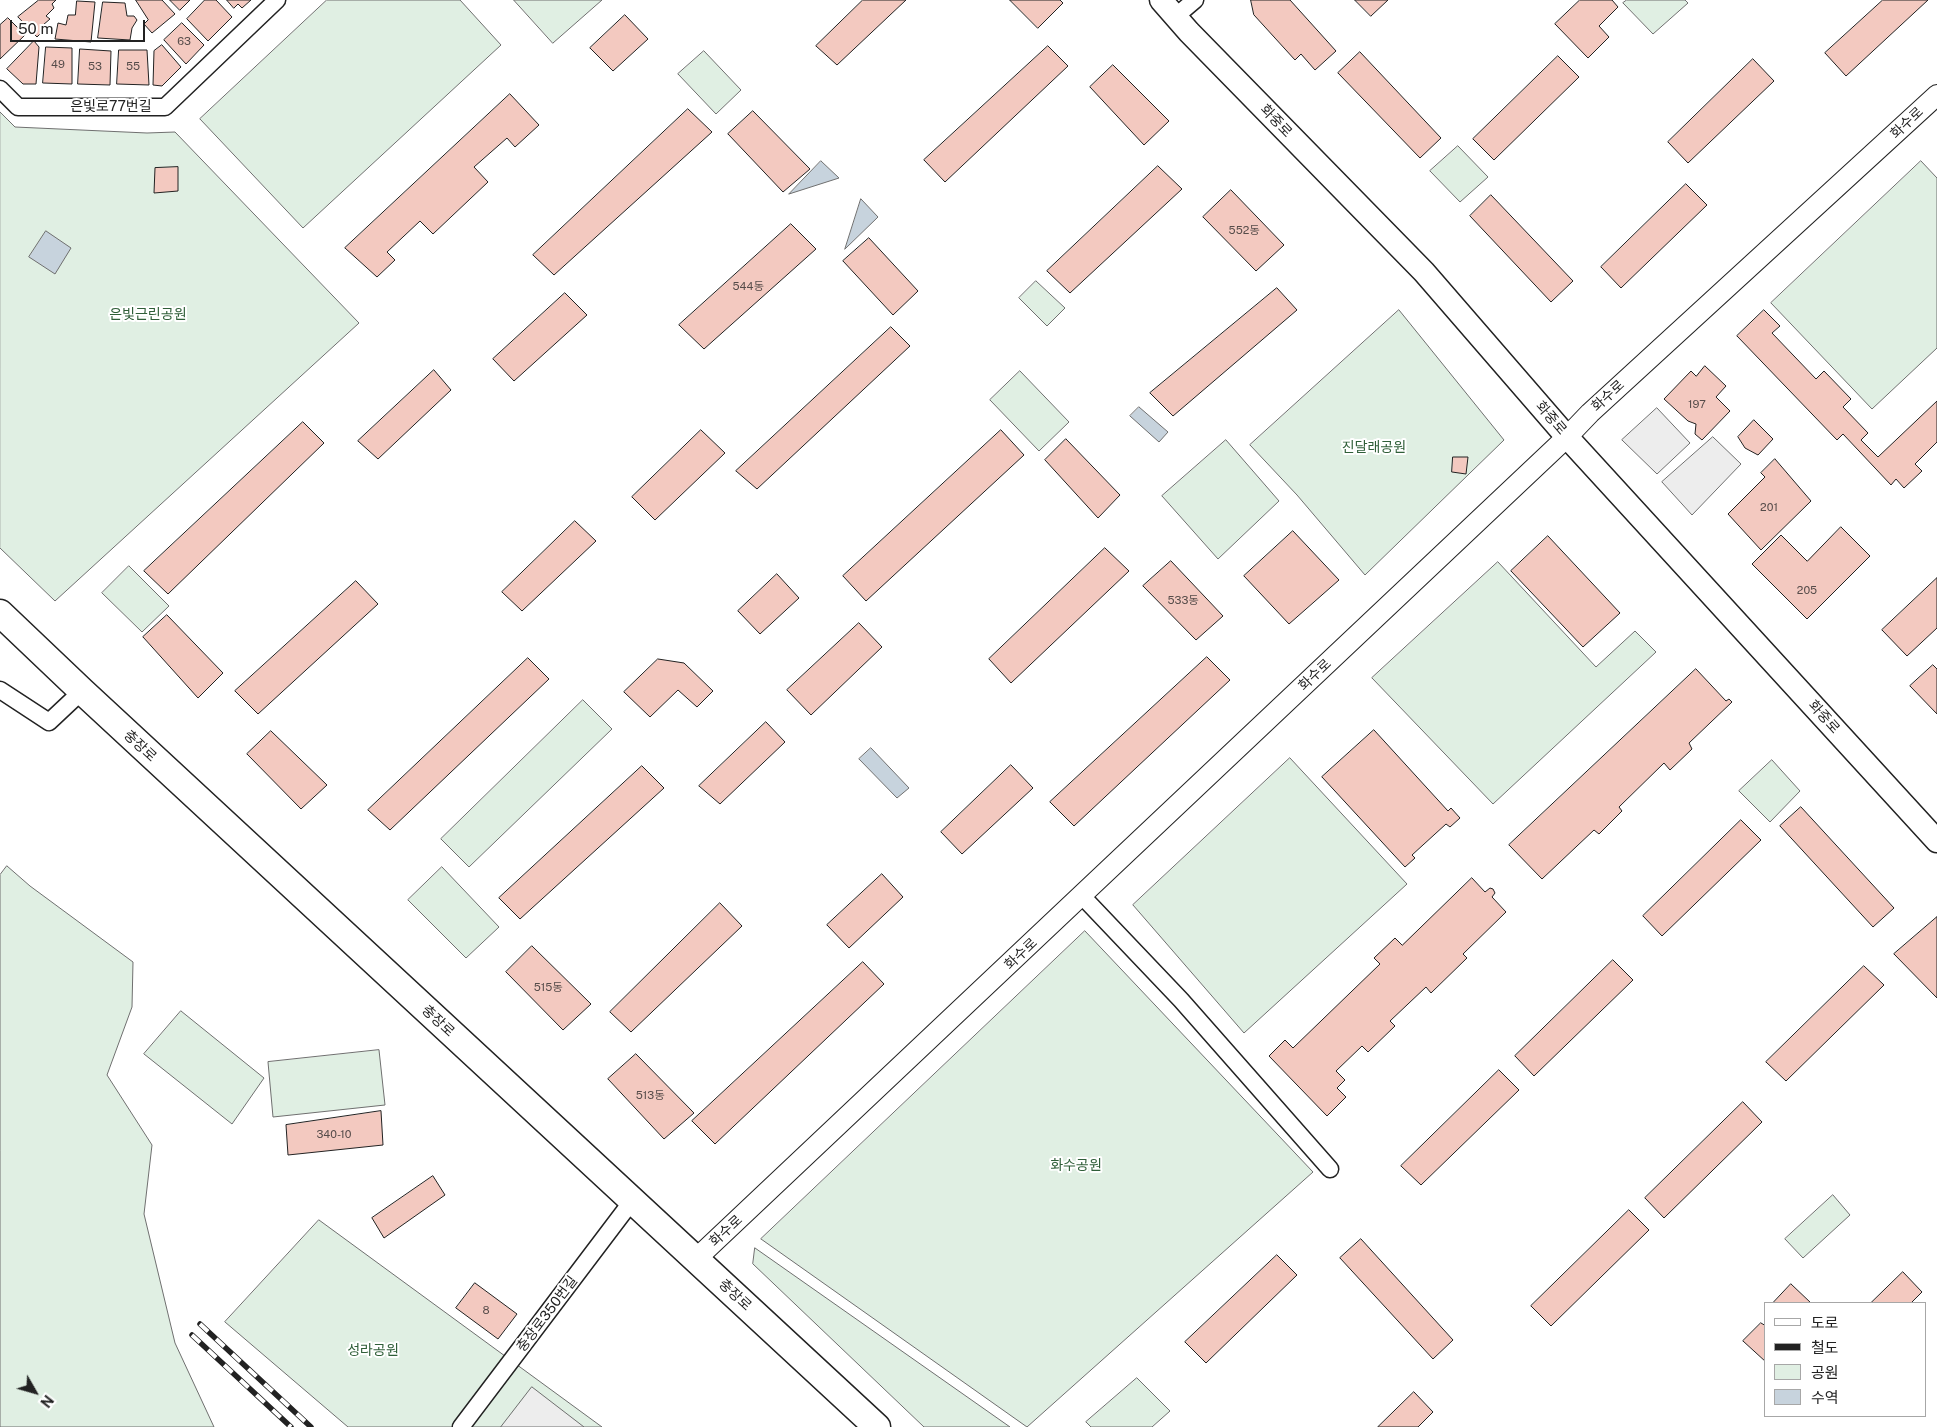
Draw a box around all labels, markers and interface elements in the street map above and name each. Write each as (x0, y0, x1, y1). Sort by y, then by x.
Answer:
scale bar (12, 10, 148, 42)
text: 50 m (18, 20, 53, 37)
house number: 63 (177, 35, 191, 49)
house number: 49 (51, 58, 65, 72)
house number: 53 (88, 60, 102, 74)
house number: 55 (126, 60, 140, 74)
street label: 은빛로77번길 (70, 99, 152, 115)
street label: 화중로 (1257, 101, 1295, 141)
street label: 화수로 (1887, 104, 1927, 142)
house number: 552동 (1229, 224, 1259, 238)
house number: 544동 (733, 280, 763, 294)
park label: 은빛근린공원 (109, 307, 187, 323)
street label: 화수로 (1588, 377, 1628, 415)
street label: 화중로 (1532, 398, 1570, 438)
house number: 197 (1688, 398, 1706, 412)
park label: 진달래공원 (1342, 440, 1406, 456)
house number: 201 (1760, 501, 1778, 515)
house number: 205 (1797, 584, 1817, 598)
house number: 533동 (1168, 594, 1198, 608)
street label: 화수로 (1295, 656, 1335, 694)
street label: 화중로 (1805, 697, 1843, 737)
street label: 충장로 (120, 727, 160, 765)
street label: 화수로 (1001, 935, 1041, 973)
house number: 515동 (534, 981, 562, 995)
street label: 충장로 (418, 1002, 458, 1040)
house number: 513동 (636, 1089, 664, 1103)
house number: 340-10 (316, 1128, 352, 1142)
park label: 화수공원 (1050, 1158, 1102, 1174)
street label: 화수로 (706, 1212, 746, 1250)
street label: 충장로350번길 (513, 1273, 581, 1355)
street label: 충장로 (715, 1276, 755, 1314)
legend (1764, 1302, 1927, 1417)
house number: 8 (482, 1304, 490, 1318)
text: 도로 (1811, 1314, 1839, 1331)
text: 철도 (1811, 1339, 1839, 1356)
park label: 성라공원 (347, 1343, 399, 1359)
text: 공원 (1811, 1364, 1839, 1381)
north arrow (10, 1367, 60, 1417)
text: 수역 (1811, 1389, 1839, 1406)
text: N (37, 1392, 57, 1410)

